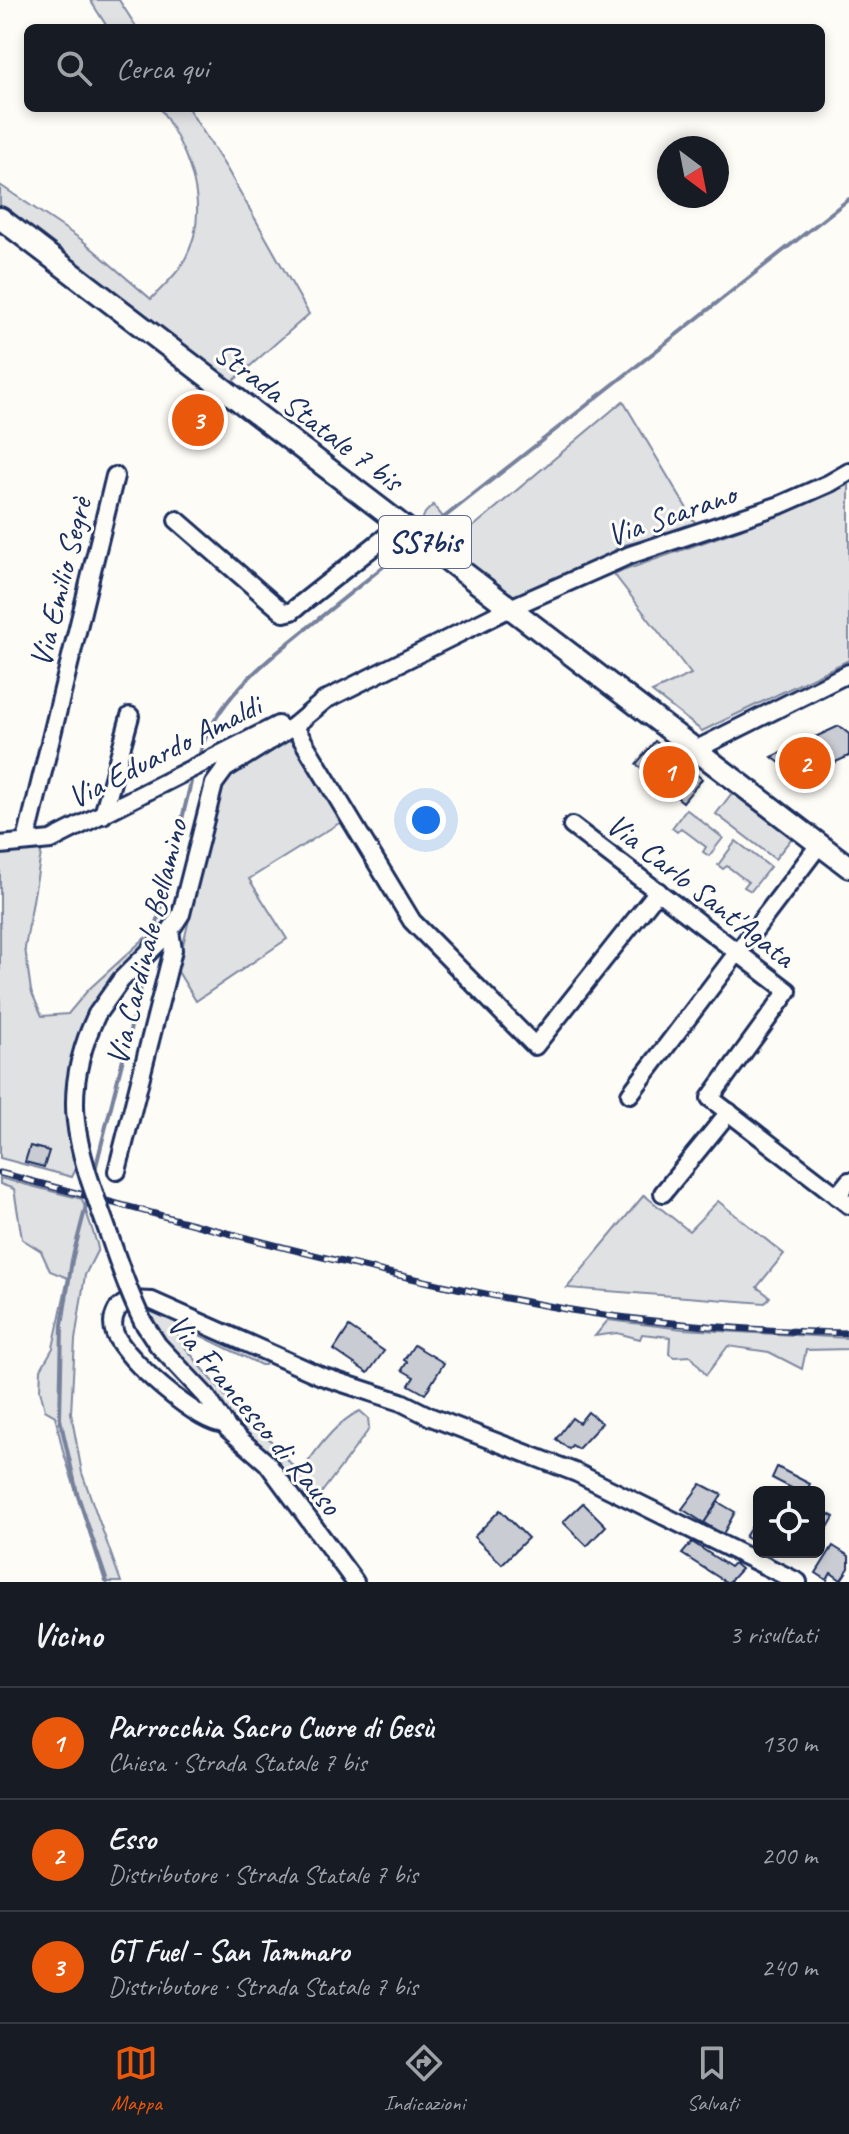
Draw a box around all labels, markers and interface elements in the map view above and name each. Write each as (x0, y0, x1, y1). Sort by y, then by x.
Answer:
search box (24, 24, 825, 112)
icon: search (52, 46, 96, 90)
text: Cerca qui (116, 49, 209, 87)
north arrow (657, 136, 729, 208)
street label: Strada Statale 7 bis (206, 332, 413, 502)
pin: 3 (172, 390, 224, 450)
street label: Via Scarano (601, 472, 744, 556)
street label: Via Emilio Segrè (20, 491, 102, 671)
road number: SS7bis (379, 516, 471, 568)
street label: Via Eduardo Amaldi (61, 683, 271, 818)
pin: 2 (779, 733, 831, 793)
pin: 1 (643, 742, 695, 802)
your location (406, 800, 446, 840)
street label: Via Carlo Sant'Agata (598, 804, 805, 978)
street label: Via Cardinale Bellamino (96, 813, 197, 1069)
street label: Via Francesco di Rauso (158, 1305, 352, 1525)
map controls (753, 1486, 825, 1558)
button: locate (753, 1486, 825, 1558)
text: Vicino (32, 1613, 102, 1656)
text: 3 risultati (729, 1618, 817, 1651)
text: Parrocchia Sacro Cuore di Gesù (108, 1708, 433, 1746)
text: 1 (52, 1727, 64, 1760)
text: 130 m (761, 1727, 817, 1760)
text: Chiesa · Strada Statale 7 bis (108, 1746, 367, 1779)
text: Esso (108, 1820, 156, 1858)
text: 2 (52, 1839, 64, 1872)
text: 200 m (761, 1839, 817, 1872)
text: Distributore · Strada Statale 7 bis (108, 1858, 418, 1891)
text: GT Fuel - San Tammaro (108, 1932, 349, 1970)
text: 3 (52, 1951, 64, 1984)
text: 240 m (761, 1951, 817, 1984)
text: Distributore · Strada Statale 7 bis (108, 1970, 418, 2003)
tab: Mappa (111, 2041, 162, 2117)
tab: Indicazioni (384, 2041, 465, 2117)
tab: Salvati (687, 2041, 738, 2117)

